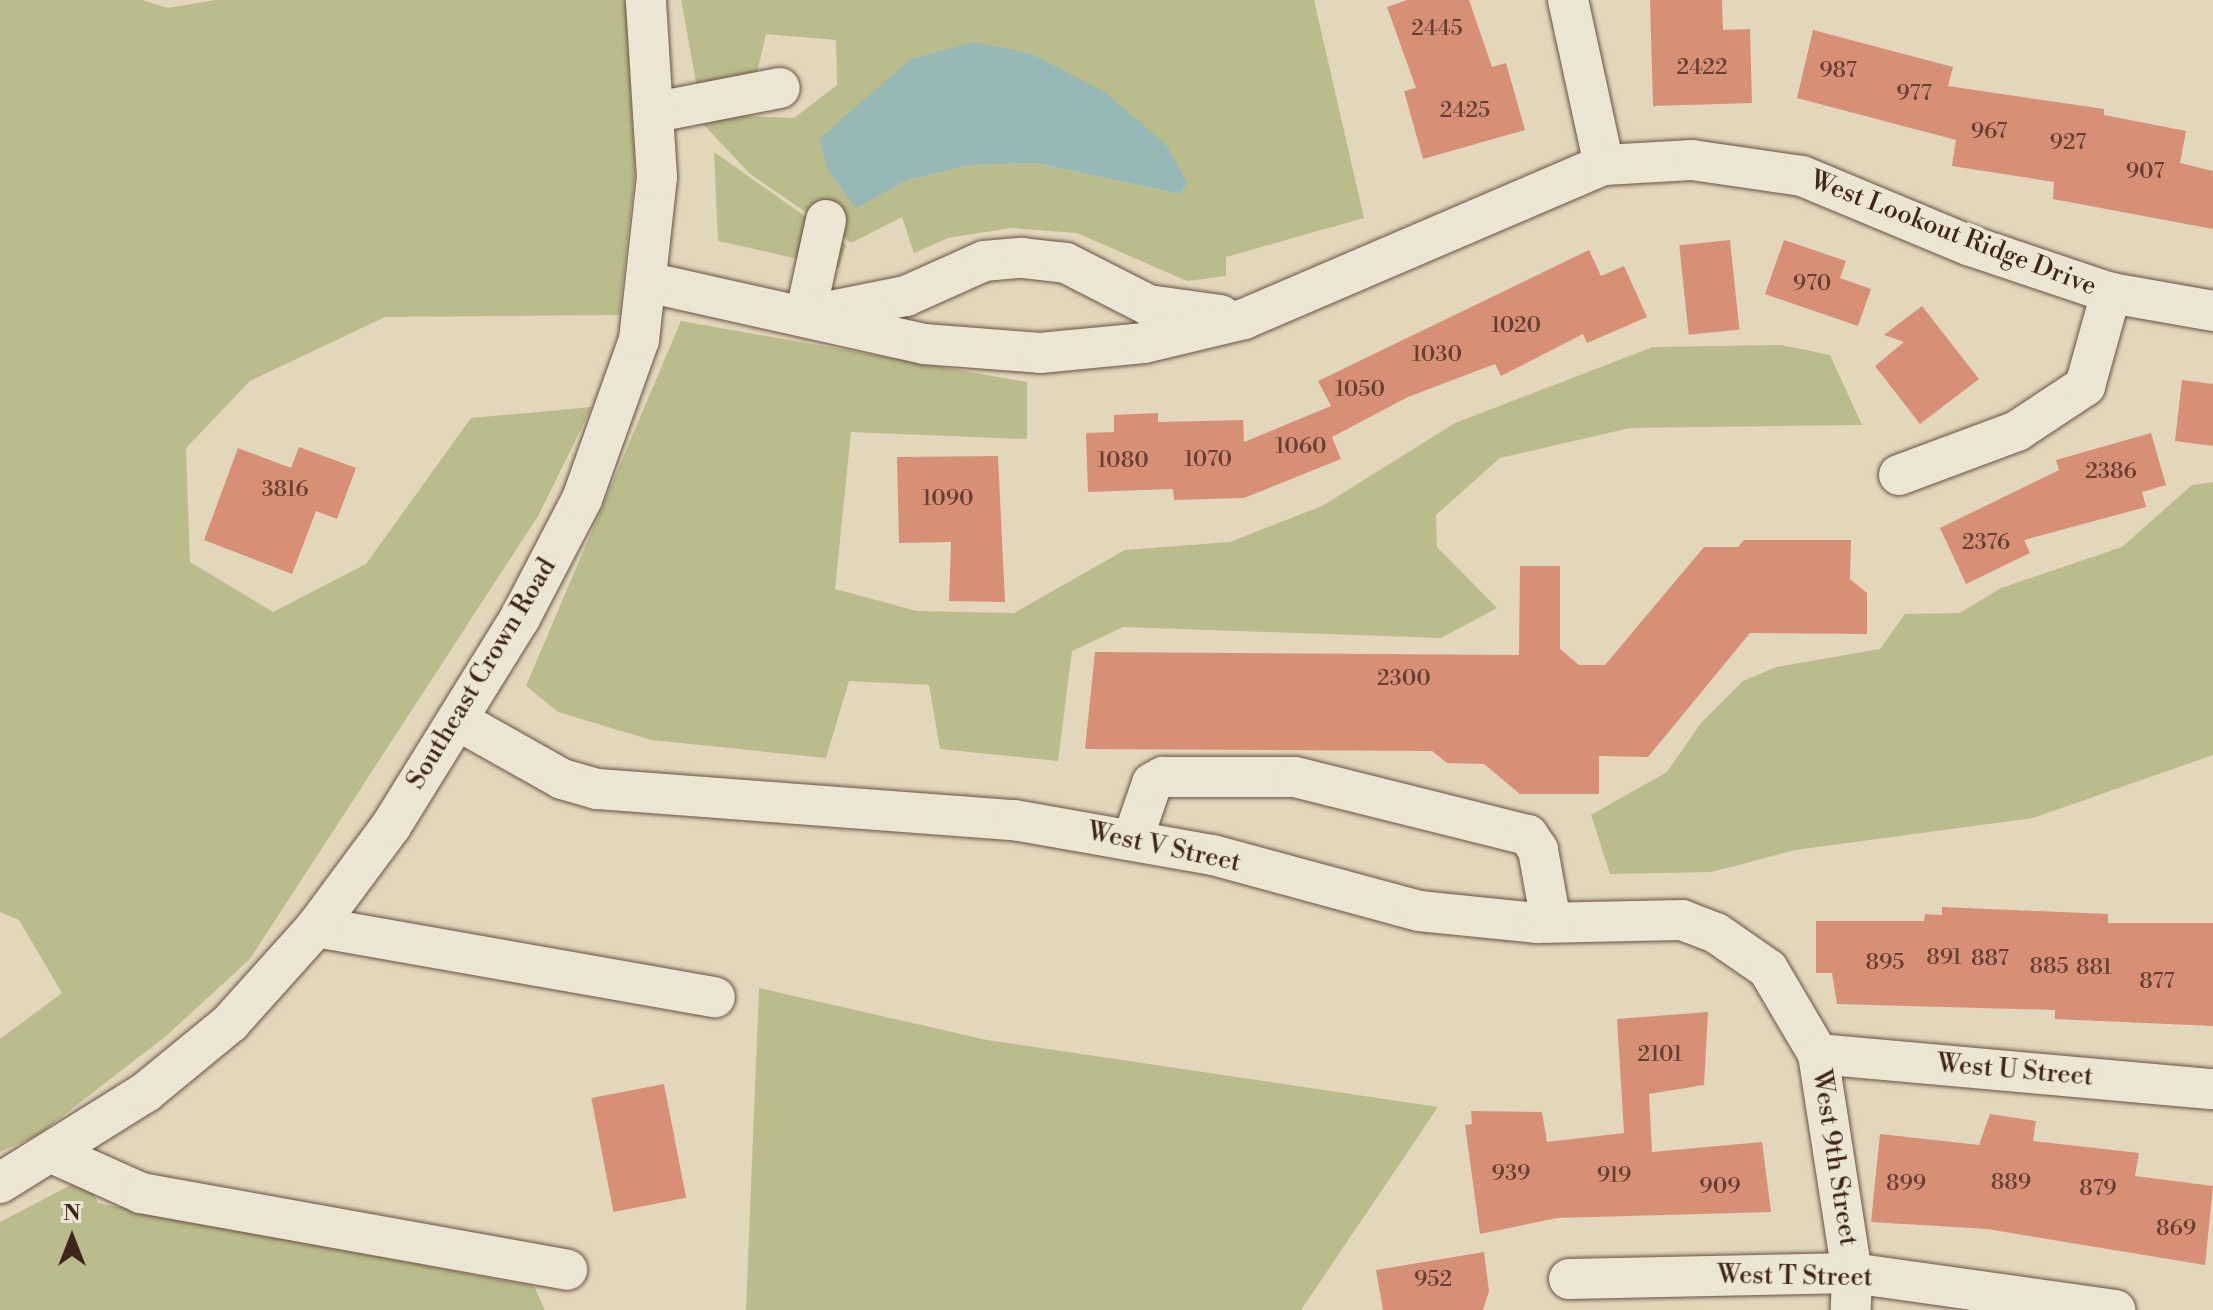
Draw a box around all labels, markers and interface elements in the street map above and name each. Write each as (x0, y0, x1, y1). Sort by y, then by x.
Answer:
house number: 2445 (1411, 16, 1463, 42)
house number: 2422 (1677, 55, 1727, 81)
house number: 987 (1819, 58, 1857, 84)
house number: 977 (1896, 81, 1932, 107)
house number: 2425 (1440, 98, 1490, 124)
house number: 967 (1971, 119, 2007, 145)
house number: 927 (2050, 130, 2086, 156)
house number: 907 (2126, 159, 2164, 185)
street label: West Lookout Ridge Drive (1805, 165, 2101, 303)
house number: 970 (1793, 271, 1831, 297)
house number: 1020 (1491, 313, 1541, 339)
house number: 1030 (1412, 342, 1462, 368)
house number: 1050 (1335, 377, 1385, 403)
house number: 1060 (1275, 434, 1327, 460)
house number: 1070 (1184, 447, 1232, 473)
house number: 1080 (1097, 448, 1149, 474)
house number: 2386 (2085, 459, 2137, 485)
house number: 3816 (261, 477, 309, 503)
house number: 1090 (922, 486, 974, 512)
house number: 2376 (1962, 530, 2010, 556)
street label: Southeast Crown Road (401, 553, 563, 795)
house number: 2300 (1377, 666, 1431, 692)
street label: West V Street (1085, 817, 1243, 879)
house number: 891 (1926, 945, 1962, 971)
house number: 887 (1971, 946, 2009, 972)
house number: 895 (1866, 950, 1904, 976)
house number: 885 (2029, 954, 2069, 980)
house number: 881 (2076, 955, 2112, 981)
house number: 877 (2139, 969, 2175, 995)
house number: 2101 (1638, 1042, 1682, 1068)
street label: West U Street (1936, 1049, 2094, 1093)
street label: West 9th Street (1805, 1068, 1863, 1248)
house number: 939 (1492, 1161, 1530, 1187)
house number: 919 (1597, 1163, 1631, 1189)
house number: 889 (1991, 1170, 2031, 1196)
house number: 899 (1886, 1171, 1926, 1197)
house number: 909 (1699, 1174, 1741, 1200)
house number: 879 (2079, 1176, 2117, 1202)
north arrow (32, 1198, 112, 1278)
text: N (63, 1200, 81, 1227)
house number: 869 (2156, 1216, 2196, 1242)
street label: West T Street (1717, 1260, 1873, 1294)
house number: 952 (1414, 1267, 1452, 1293)

